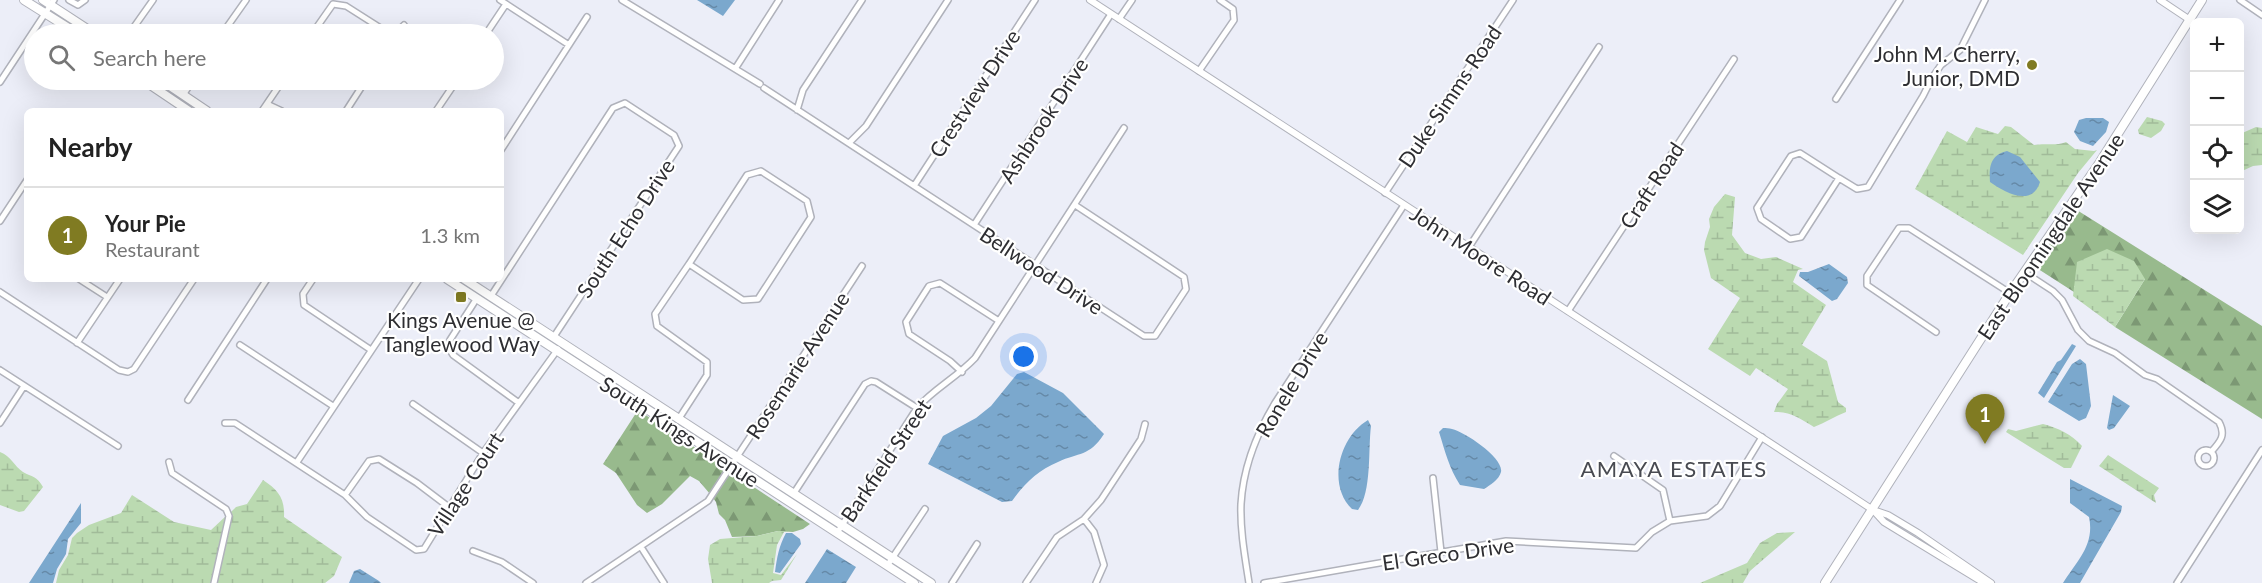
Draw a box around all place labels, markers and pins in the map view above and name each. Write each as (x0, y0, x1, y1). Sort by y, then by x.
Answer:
place label: John M. Cherry, Junior, DMD (1874, 41, 2020, 90)
marker: John M. Cherry, Junior, DMD (2025, 58, 2039, 72)
marker: Kings Avenue @ Tanglewood Way (454, 290, 468, 304)
place label: Kings Avenue @ Tanglewood Way (382, 307, 540, 356)
pin: 1 (1966, 394, 2004, 444)

